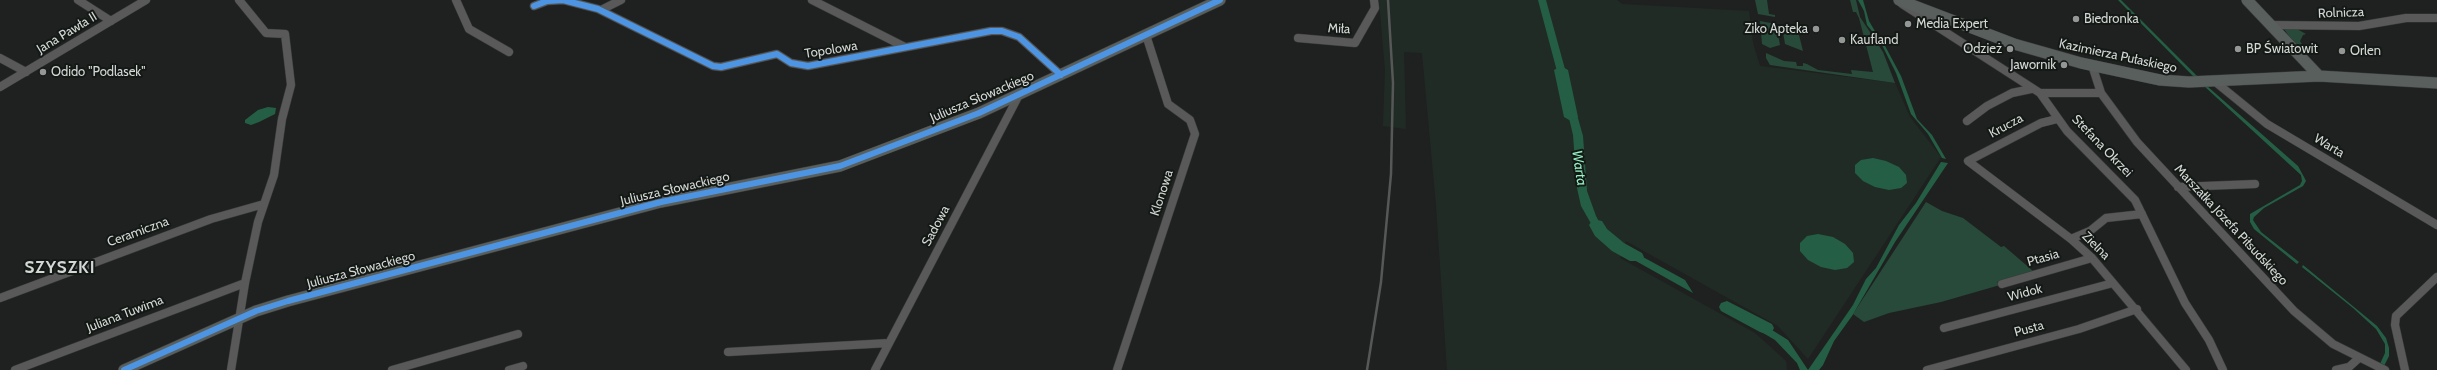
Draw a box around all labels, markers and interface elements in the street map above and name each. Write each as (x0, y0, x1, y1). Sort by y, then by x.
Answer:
street label: Rolnicza (2318, 4, 2364, 22)
street label: Jana Pawła II (34, 9, 100, 57)
place label: Biedronka (2084, 11, 2139, 27)
marker: Biedronka (2071, 14, 2081, 24)
place label: Media Expert (1916, 16, 1988, 32)
marker: Media Expert (1903, 19, 1913, 29)
street label: Miła (1327, 21, 1351, 37)
place label: Ziko Apteka (1744, 21, 1808, 37)
marker: Ziko Apteka (1811, 24, 1821, 34)
place label: Kaufland (1850, 32, 1899, 48)
marker: Kaufland (1837, 35, 1847, 45)
street label: Kazimierza Pułaskiego (2057, 36, 2179, 76)
street label: Topolowa (804, 38, 858, 62)
place label: Odzież (1963, 41, 2002, 57)
place label: BP Światowit (2246, 41, 2318, 57)
place label: Orlen (2350, 43, 2381, 59)
marker: Odzież (2005, 44, 2015, 54)
marker: BP Światowit (2233, 44, 2243, 54)
marker: Orlen (2337, 46, 2347, 56)
place label: Jawornik (2010, 57, 2056, 73)
marker: Jawornik (2059, 60, 2069, 70)
place label: Odido "Podlasek" (51, 64, 145, 80)
marker: Odido "Podlasek" (38, 67, 48, 77)
street label: Juliusza Słowackiego (928, 68, 1036, 126)
street label: Krucza (1986, 111, 2026, 141)
street label: Stefana Okrzei (2068, 112, 2136, 180)
street label: Warta (2311, 131, 2347, 161)
water label: Warta (1568, 149, 1590, 187)
street label: Marszałka Józefa Piłsudskiego (2171, 161, 2291, 289)
street label: Klonowa (1147, 168, 1177, 218)
street label: Juliusza Słowackiego (619, 169, 731, 209)
street label: Sadowa (919, 203, 953, 249)
street label: Ceramiczna (105, 214, 171, 250)
street label: Zielna (2079, 229, 2113, 263)
street label: Ptasia (2025, 246, 2061, 270)
street label: Juliusza Słowackiego (305, 248, 417, 292)
district label: SZYSZKI (25, 258, 95, 278)
street label: Widok (2006, 281, 2044, 305)
street label: Juliana Tuwima (84, 292, 166, 336)
street label: Pusta (2012, 318, 2046, 340)

